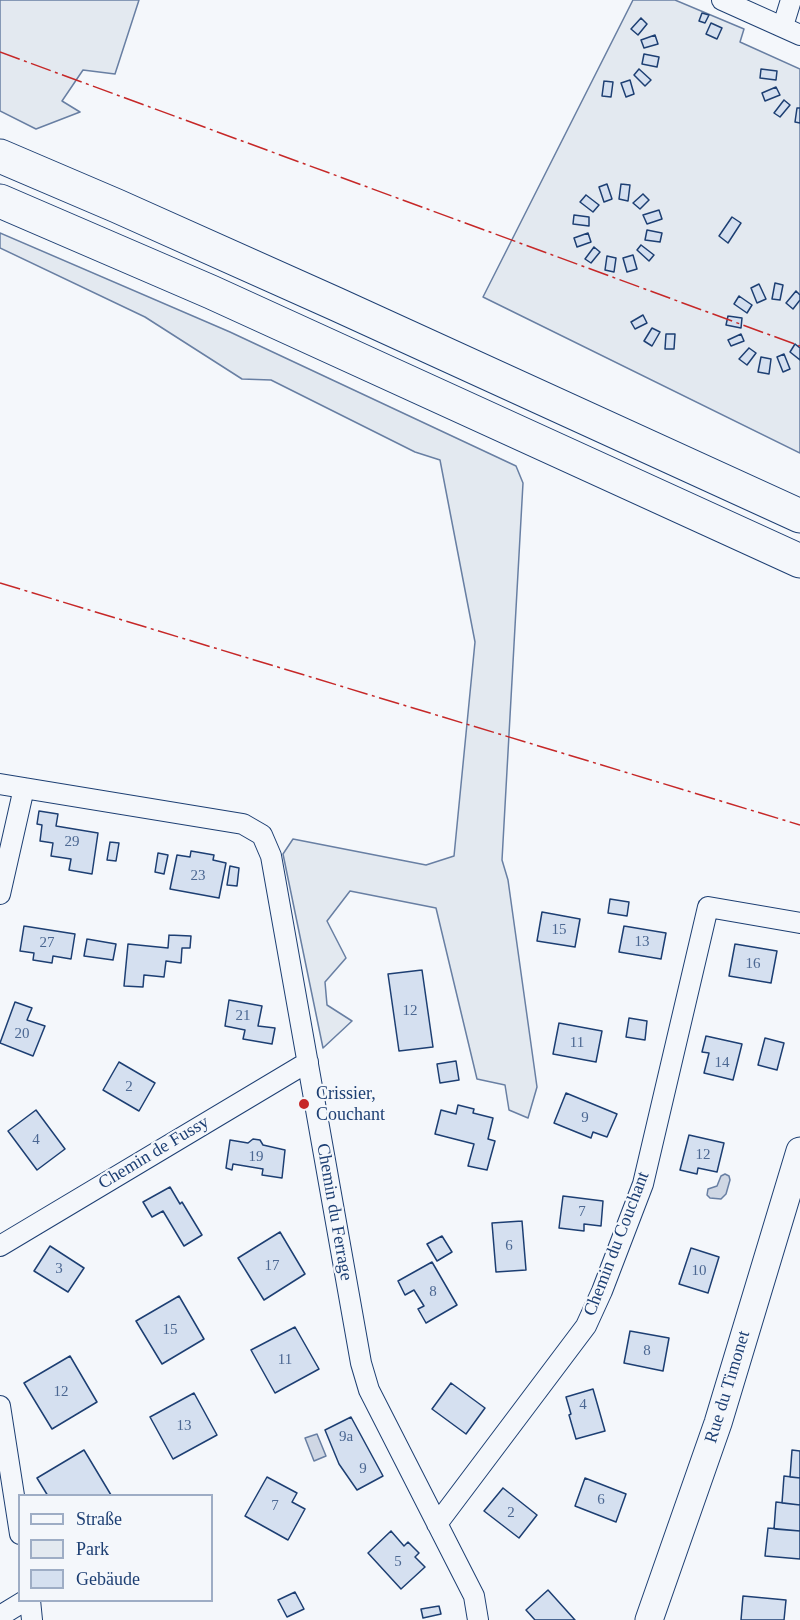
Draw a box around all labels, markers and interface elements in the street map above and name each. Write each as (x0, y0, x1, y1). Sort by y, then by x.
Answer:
house number: 29 (64, 833, 80, 851)
house number: 23 (190, 867, 206, 885)
house number: 15 (552, 921, 566, 939)
house number: 13 (634, 933, 650, 951)
house number: 27 (40, 934, 54, 952)
house number: 16 (746, 955, 760, 973)
house number: 12 (402, 1002, 418, 1020)
house number: 21 (236, 1007, 250, 1025)
house number: 20 (14, 1025, 29, 1043)
house number: 11 (570, 1034, 584, 1052)
house number: 14 (714, 1054, 730, 1072)
house number: 2 (125, 1078, 133, 1096)
place label: Crissier, Couchant (316, 1083, 385, 1126)
marker: Crissier, Couchant (297, 1097, 311, 1111)
house number: 9 (581, 1109, 589, 1127)
street label: Chemin de Fussy (95, 1112, 213, 1194)
house number: 4 (32, 1131, 40, 1149)
street label: Chemin du Ferrage (311, 1142, 357, 1282)
house number: 12 (696, 1146, 710, 1164)
house number: 19 (248, 1148, 264, 1166)
street label: Chemin du Couchant (580, 1169, 654, 1319)
house number: 7 (578, 1203, 586, 1221)
house number: 6 (505, 1237, 513, 1255)
house number: 17 (264, 1257, 280, 1275)
house number: 3 (55, 1260, 63, 1278)
house number: 10 (692, 1262, 706, 1280)
house number: 8 (429, 1283, 437, 1301)
house number: 15 (162, 1321, 178, 1339)
street label: Rue du Timonet (701, 1328, 755, 1446)
house number: 8 (643, 1342, 651, 1360)
house number: 11 (278, 1351, 292, 1369)
house number: 12 (54, 1383, 68, 1401)
house number: 4 (579, 1396, 587, 1414)
house number: 13 (176, 1417, 192, 1435)
house number: 9a (339, 1428, 353, 1446)
house number: 9 (359, 1460, 367, 1478)
house number: 6 (597, 1491, 605, 1509)
legend (18, 1494, 213, 1602)
house number: 7 (271, 1497, 279, 1515)
house number: 2 (507, 1504, 515, 1522)
text: Straße (76, 1509, 122, 1529)
text: Park (76, 1539, 109, 1559)
house number: 5 (394, 1553, 402, 1571)
text: Gebäude (76, 1569, 140, 1589)

